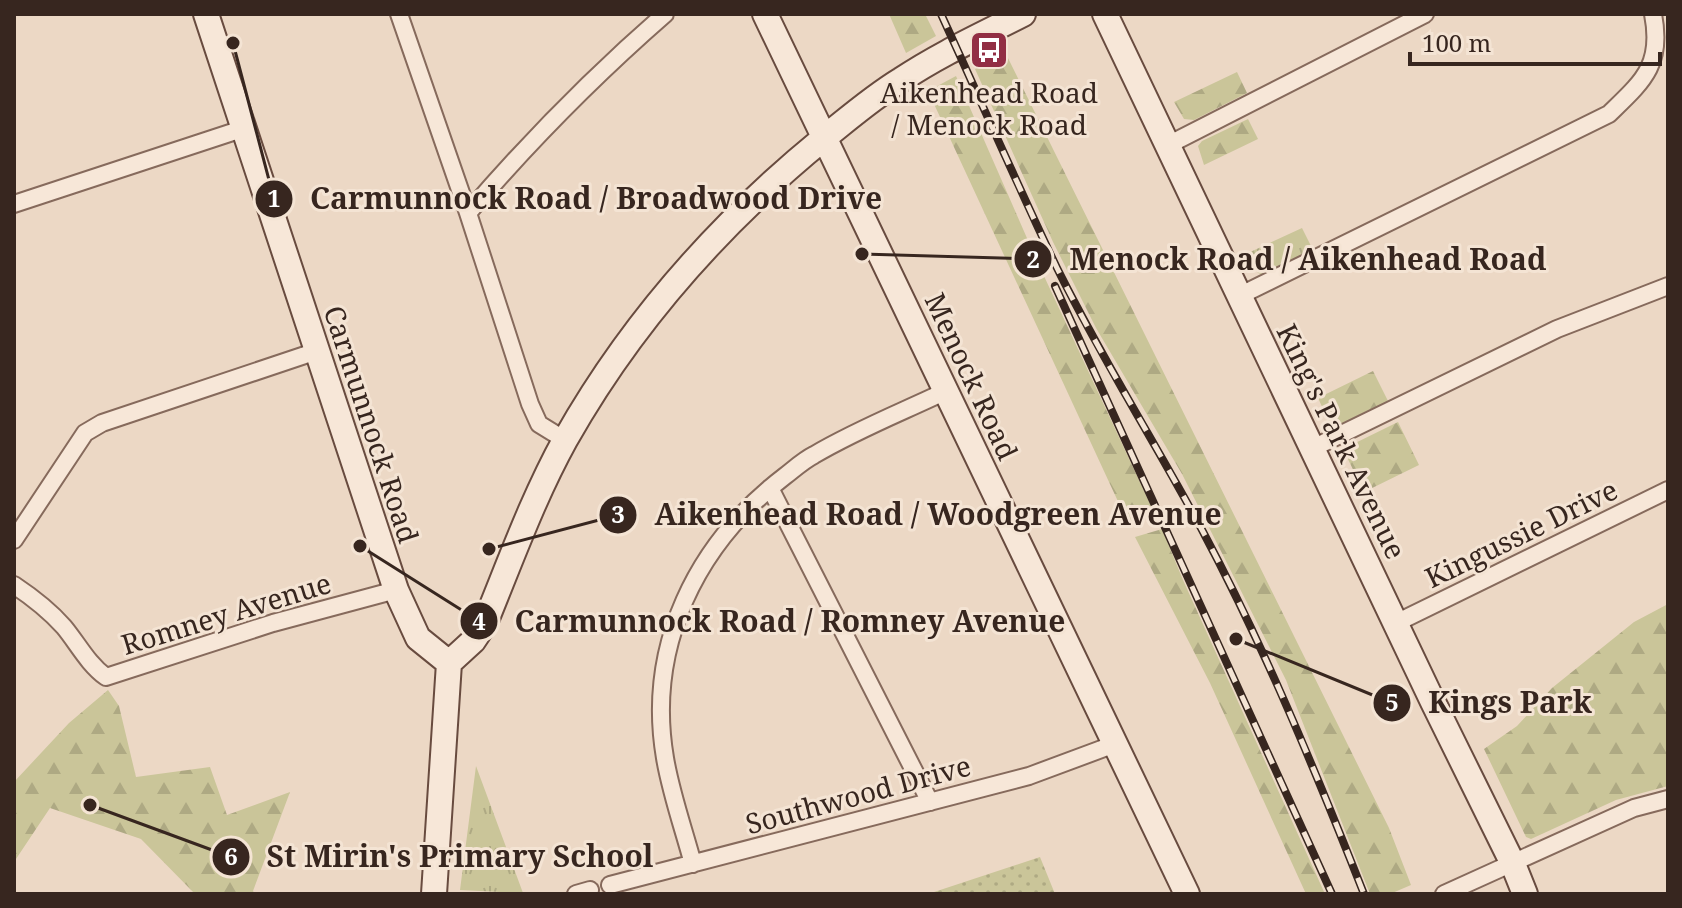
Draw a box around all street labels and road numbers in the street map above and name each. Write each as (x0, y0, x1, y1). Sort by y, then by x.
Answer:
street label: Menock Road (917, 286, 1027, 466)
street label: Carmunnock Road (316, 300, 428, 548)
street label: King's Park Avenue (1269, 317, 1415, 565)
street label: Kingussie Drive (1418, 470, 1624, 596)
street label: Romney Avenue (117, 563, 335, 663)
street label: Southwood Drive (741, 746, 975, 842)

